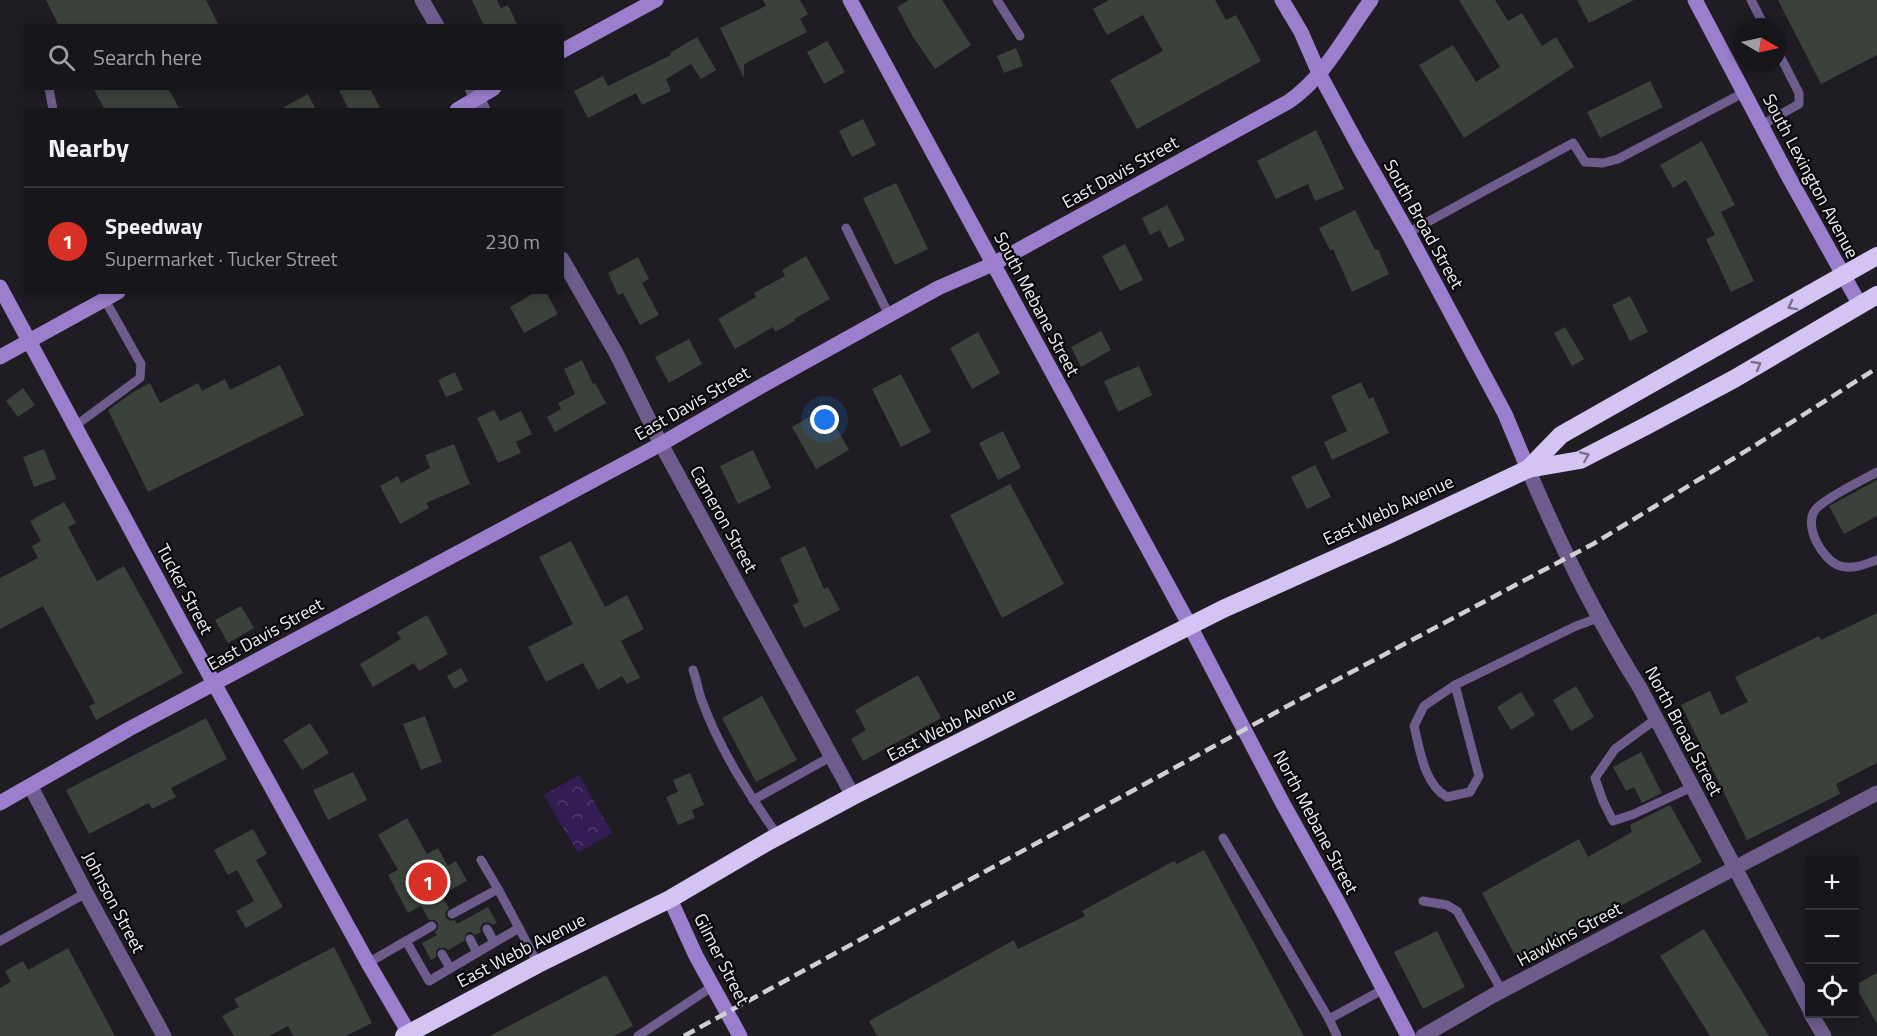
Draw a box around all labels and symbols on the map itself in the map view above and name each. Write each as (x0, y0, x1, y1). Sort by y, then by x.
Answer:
north arrow (1733, 18, 1787, 72)
street label: South Lexington Avenue (1756, 89, 1866, 263)
street label: East Davis Street (1057, 128, 1184, 215)
street label: South Broad Street (1377, 154, 1471, 294)
street label: South Mebane Street (987, 227, 1087, 382)
one-way arrow (1787, 299, 1798, 310)
street label: East Davis Street (629, 359, 755, 447)
one-way arrow (1751, 361, 1761, 373)
your location (810, 405, 839, 434)
one-way arrow (1578, 451, 1589, 463)
street label: Cameron Street (683, 461, 765, 578)
street label: East Webb Avenue (1318, 468, 1458, 552)
street label: Tucker Street (150, 539, 221, 640)
street label: East Davis Street (202, 590, 329, 677)
street label: North Broad Street (1638, 661, 1730, 801)
street label: East Webb Avenue (882, 680, 1020, 768)
street label: North Mebane Street (1267, 745, 1366, 899)
street label: Johnson Street (76, 846, 152, 958)
pin: 1 (408, 860, 448, 904)
street label: Hawkins Street (1512, 895, 1627, 973)
street label: East Webb Avenue (452, 906, 590, 994)
street label: Gilmer Street (687, 908, 757, 1010)

